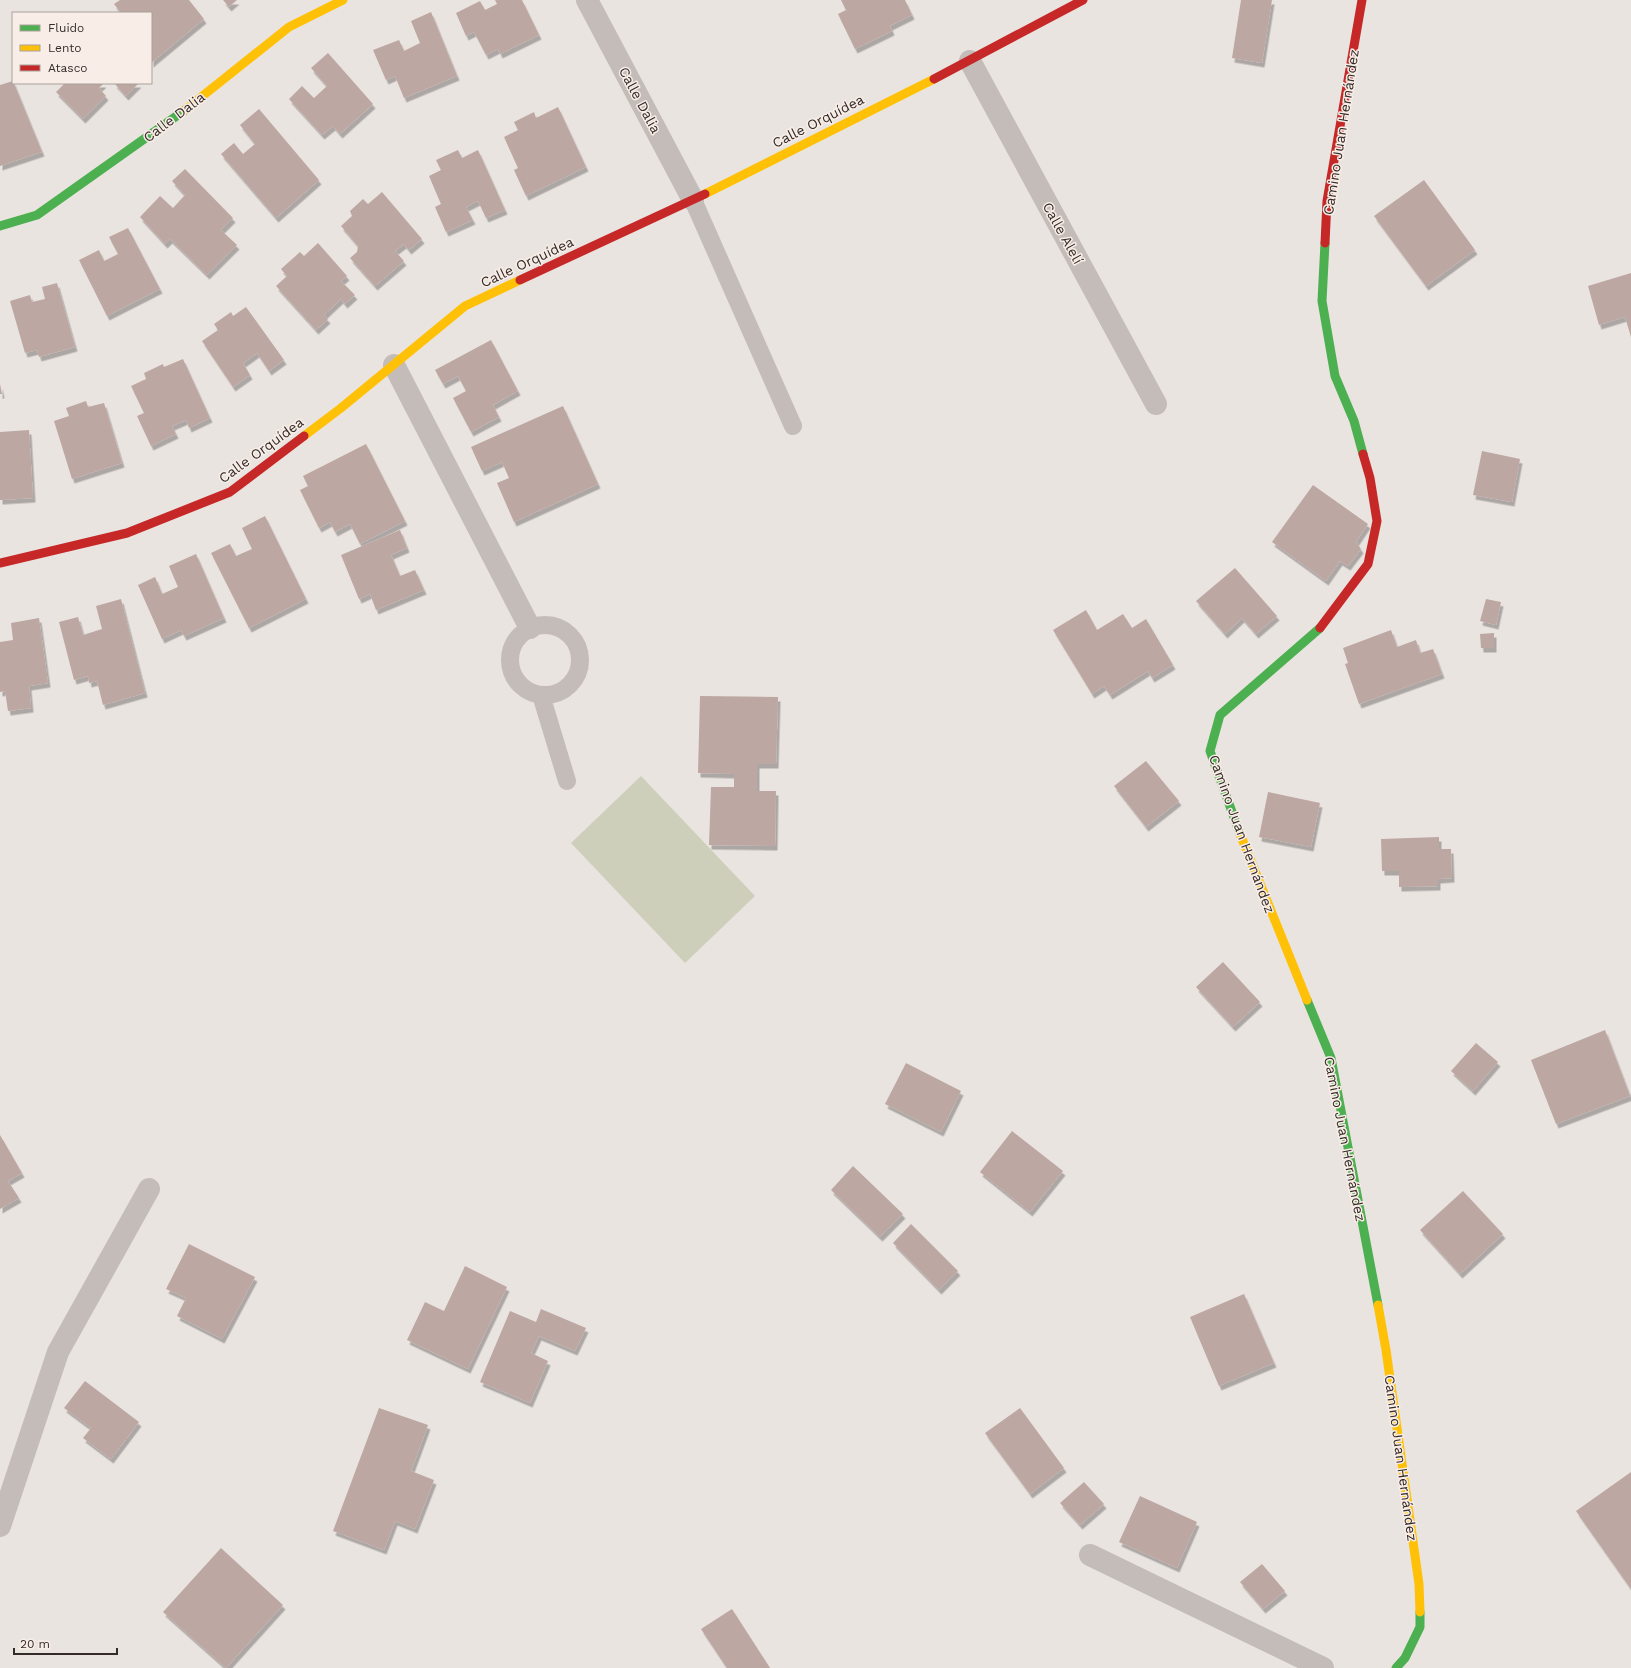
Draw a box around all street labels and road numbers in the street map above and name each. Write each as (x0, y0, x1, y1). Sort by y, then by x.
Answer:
street label: Camino Juan Hernández (1320, 48, 1362, 216)
street label: Calle Dalia (616, 64, 664, 136)
street label: Calle Dalia (140, 89, 208, 145)
street label: Calle Orquídea (769, 91, 867, 151)
street label: Calle Alelí (1040, 199, 1087, 267)
street label: Calle Orquídea (478, 233, 576, 291)
street label: Calle Orquídea (216, 414, 307, 486)
street label: Camino Juan Hernández (1206, 753, 1278, 915)
street label: Camino Juan Hernández (1321, 1055, 1369, 1223)
street label: Camino Juan Hernández (1381, 1374, 1421, 1542)

